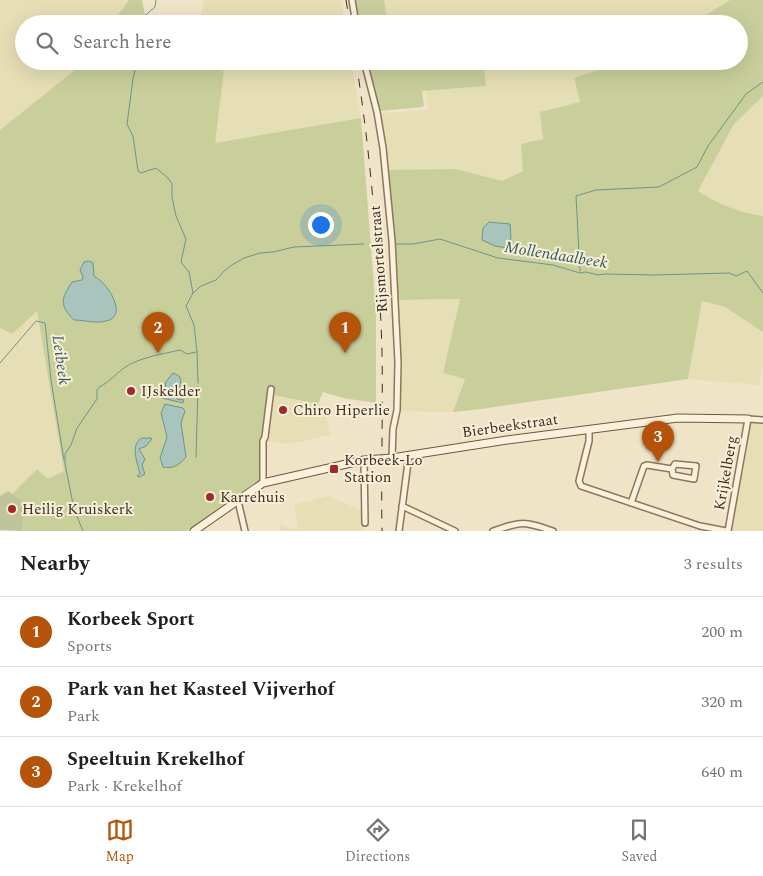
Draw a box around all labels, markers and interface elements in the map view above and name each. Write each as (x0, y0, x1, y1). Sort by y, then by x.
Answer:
search box (15, 15, 748, 70)
text: Search here (73, 28, 172, 57)
icon: search (33, 29, 61, 57)
street label: Rijsmortelstraat (364, 205, 394, 313)
your location (308, 212, 334, 238)
water label: Mollendaalbeek (503, 235, 610, 275)
pin: 2 (142, 312, 174, 353)
pin: 1 (329, 312, 361, 353)
water label: Leibeek (46, 333, 76, 387)
place label: IJskelder (141, 380, 200, 403)
marker: IJskelder (125, 385, 137, 397)
place label: Chiro Hiperlie (293, 399, 390, 422)
marker: Chiro Hiperlie (277, 404, 289, 416)
street label: Bierbeekstraat (461, 408, 559, 444)
pin: 3 (642, 421, 674, 462)
street label: Krijkelberg (708, 434, 744, 512)
place label: Korbeek-Lo Station (344, 449, 423, 489)
marker: Korbeek-Lo Station (328, 463, 340, 475)
place label: Karrehuis (220, 486, 285, 509)
marker: Karrehuis (204, 491, 216, 503)
place label: Heilig Kruiskerk (22, 498, 133, 521)
marker: Heilig Kruiskerk (6, 503, 18, 515)
text: Nearby (20, 548, 90, 580)
text: 3 results (684, 552, 743, 576)
text: Korbeek Sport (67, 605, 195, 634)
text: 1 (32, 620, 40, 644)
text: 200 m (701, 620, 743, 644)
text: Sports (67, 634, 112, 658)
text: Park van het Kasteel Vijverhof (67, 675, 335, 704)
text: 2 (32, 690, 40, 714)
text: 320 m (701, 690, 743, 714)
text: Park (67, 704, 100, 728)
text: Speeltuin Krekelhof (67, 745, 244, 774)
text: 3 (32, 760, 40, 784)
text: 640 m (701, 760, 743, 784)
text: Park · Krekelhof (67, 774, 182, 798)
tab: Map (106, 816, 134, 867)
tab: Directions (345, 816, 410, 867)
tab: Saved (622, 816, 657, 867)

